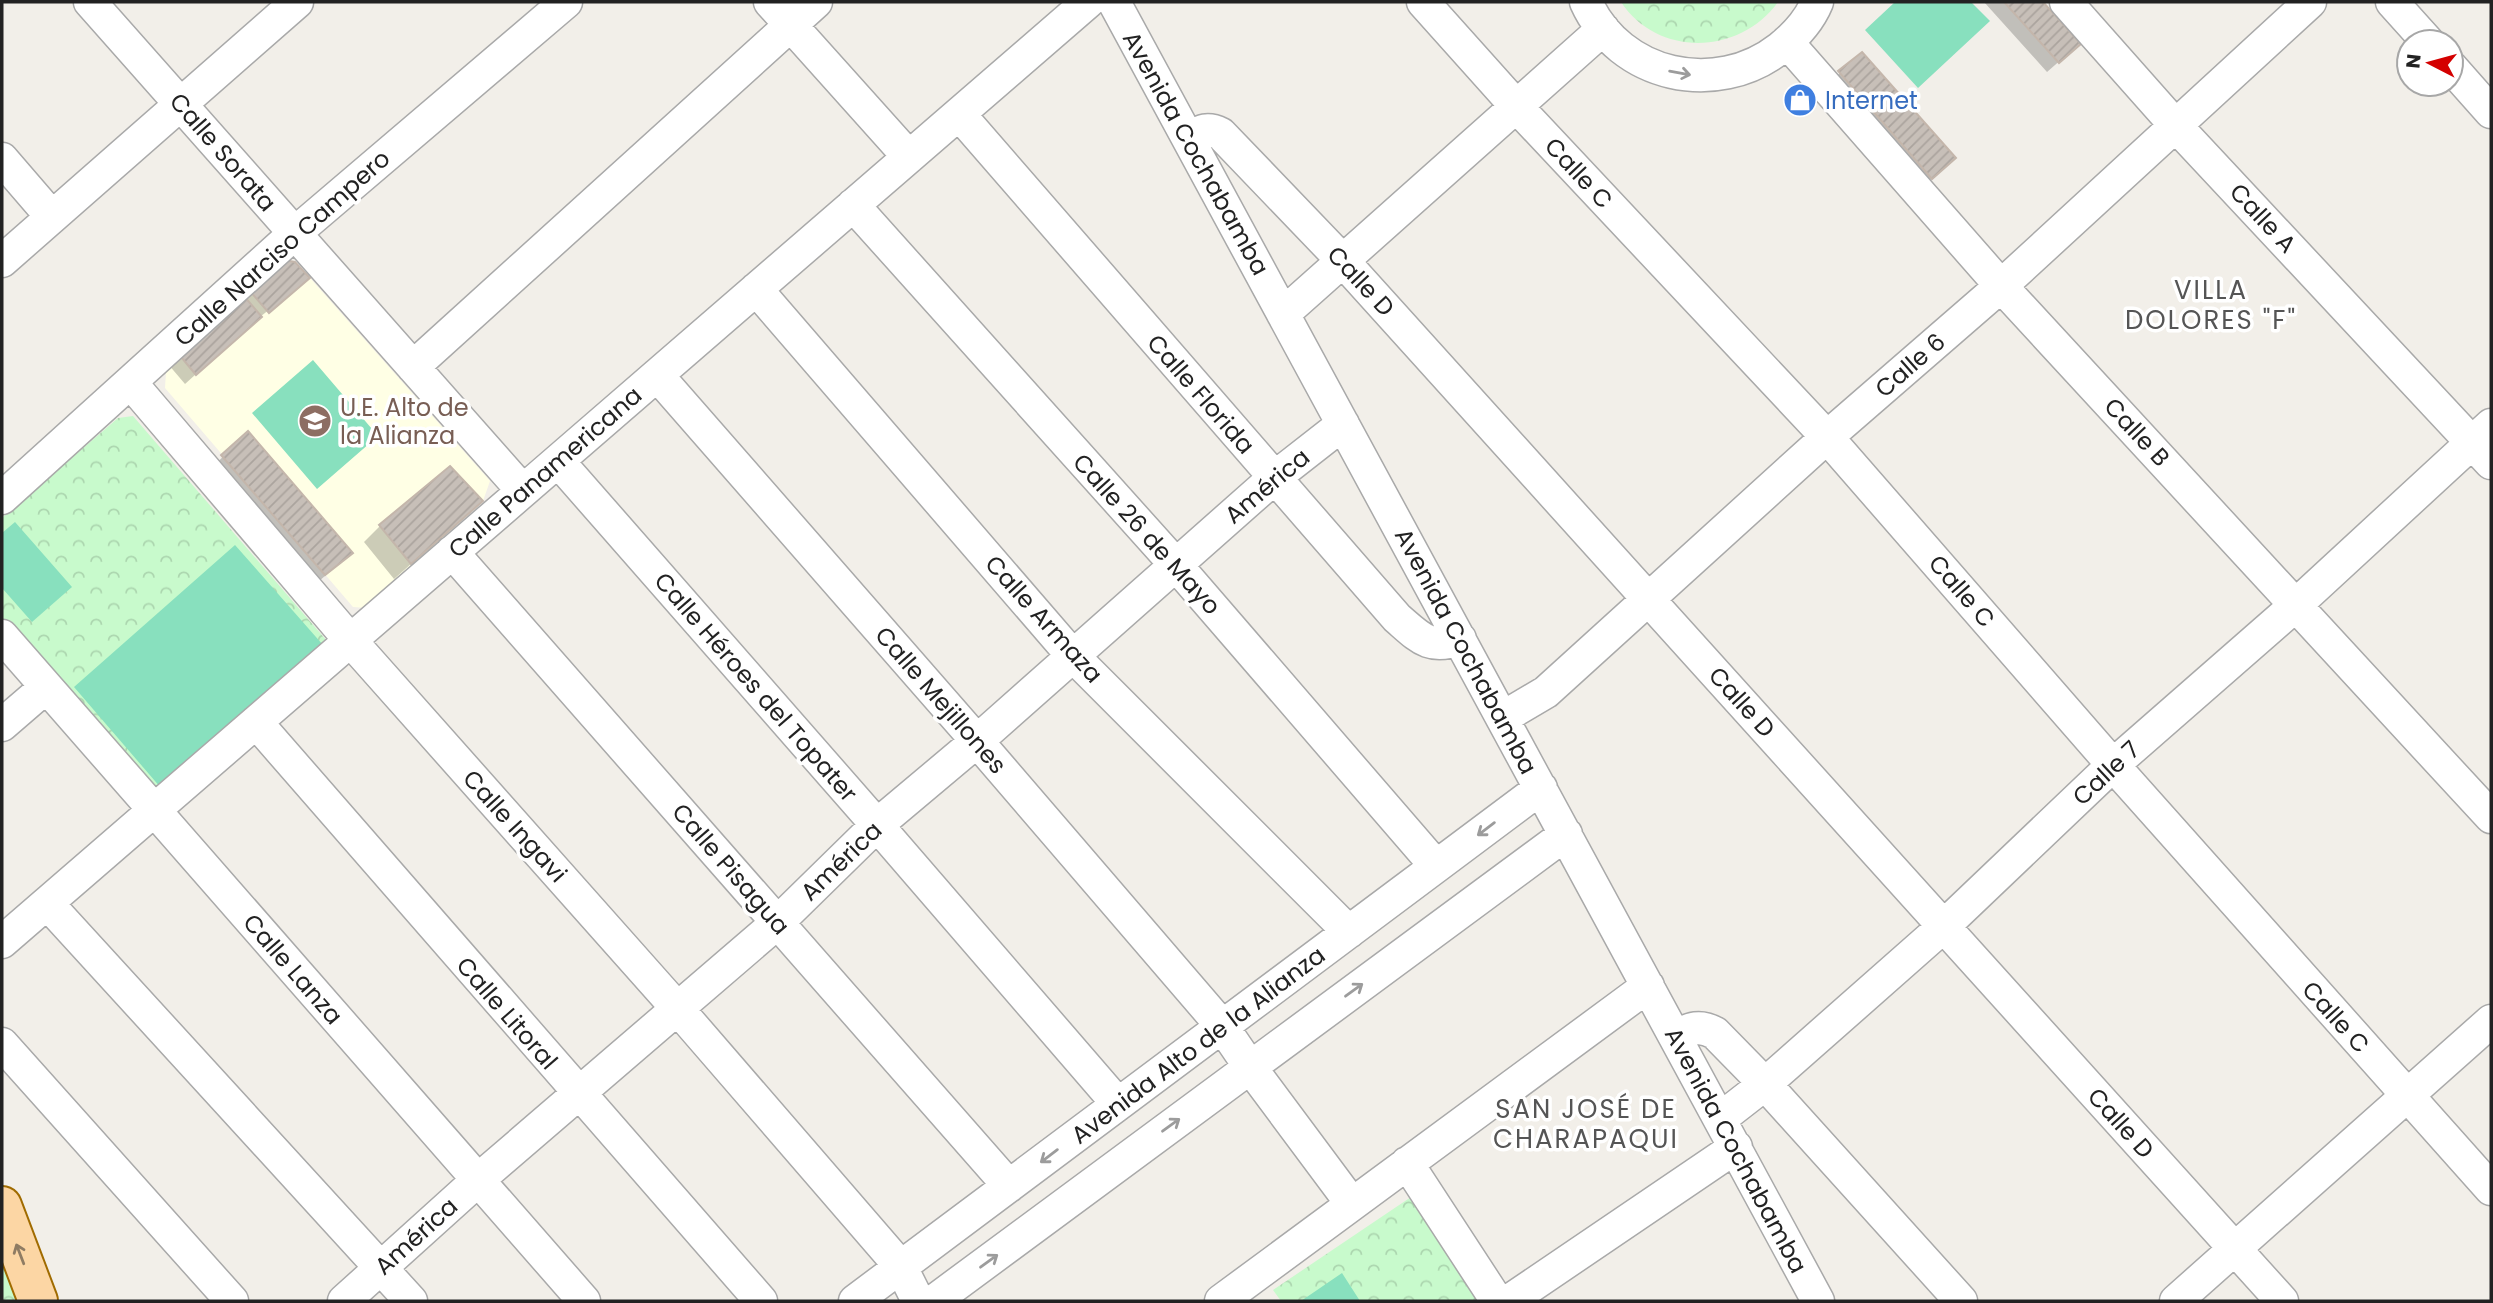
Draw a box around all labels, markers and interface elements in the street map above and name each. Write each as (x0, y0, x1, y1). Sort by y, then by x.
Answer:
street label: Avenida Cochabamba (1115, 25, 1277, 281)
north arrow (2395, 28, 2465, 98)
text: N (2399, 53, 2428, 70)
one-way arrow (1668, 67, 1691, 81)
shop icon: Internet (1781, 81, 1819, 119)
place label: Internet (1825, 84, 1918, 117)
street label: Calle Sorata (162, 86, 284, 218)
street label: Calle C (1537, 130, 1621, 216)
street label: Calle Narciso Campero (167, 142, 397, 354)
street label: Calle A (2222, 176, 2304, 260)
street label: Calle D (1320, 239, 1402, 323)
district label: VILLA DOLORES "F" (2125, 272, 2297, 338)
street label: Calle 6 (1868, 325, 1952, 405)
street label: Calle Florida (1140, 327, 1262, 461)
street label: Calle Panamericana (441, 379, 649, 565)
place label: U.E. Alto de la Alianza (340, 391, 469, 452)
street label: Calle B (2097, 391, 2177, 473)
school or university icon: U.E. Alto de la Alianza (296, 402, 334, 440)
street label: América (1218, 441, 1316, 531)
street label: Calle 26 de Mayo (1066, 446, 1228, 622)
street label: Avenida Cochabamba (1387, 522, 1545, 780)
street label: Calle Armaza (978, 548, 1110, 690)
street label: Calle C (1921, 548, 2003, 634)
street label: Calle Héroes del Topater (647, 565, 865, 809)
street label: Calle Mejillones (868, 619, 1014, 781)
street label: Calle D (1701, 659, 1783, 745)
street label: Calle 7 (2065, 733, 2147, 813)
street label: Calle Ingavi (456, 763, 574, 889)
street label: Calle Pisagua (665, 796, 797, 942)
street label: América (793, 814, 889, 908)
one-way arrow (1477, 822, 1496, 836)
street label: Calle Lanza (236, 906, 350, 1032)
street label: Avenida Alto de la Alianza (1064, 939, 1332, 1151)
street label: Calle Litoral (449, 950, 565, 1076)
street label: Calle C (2295, 974, 2377, 1060)
one-way arrow (1345, 983, 1364, 998)
street label: Avenida Cochabamba (1657, 1021, 1815, 1279)
street label: Calle D (2080, 1080, 2162, 1166)
district label: SAN JOSÉ DE CHARAPAQUI (1493, 1091, 1679, 1157)
one-way arrow (1162, 1118, 1180, 1133)
one-way arrow (1040, 1149, 1059, 1164)
street label: América (367, 1190, 465, 1282)
one-way arrow (13, 1243, 26, 1265)
one-way arrow (979, 1253, 997, 1268)

